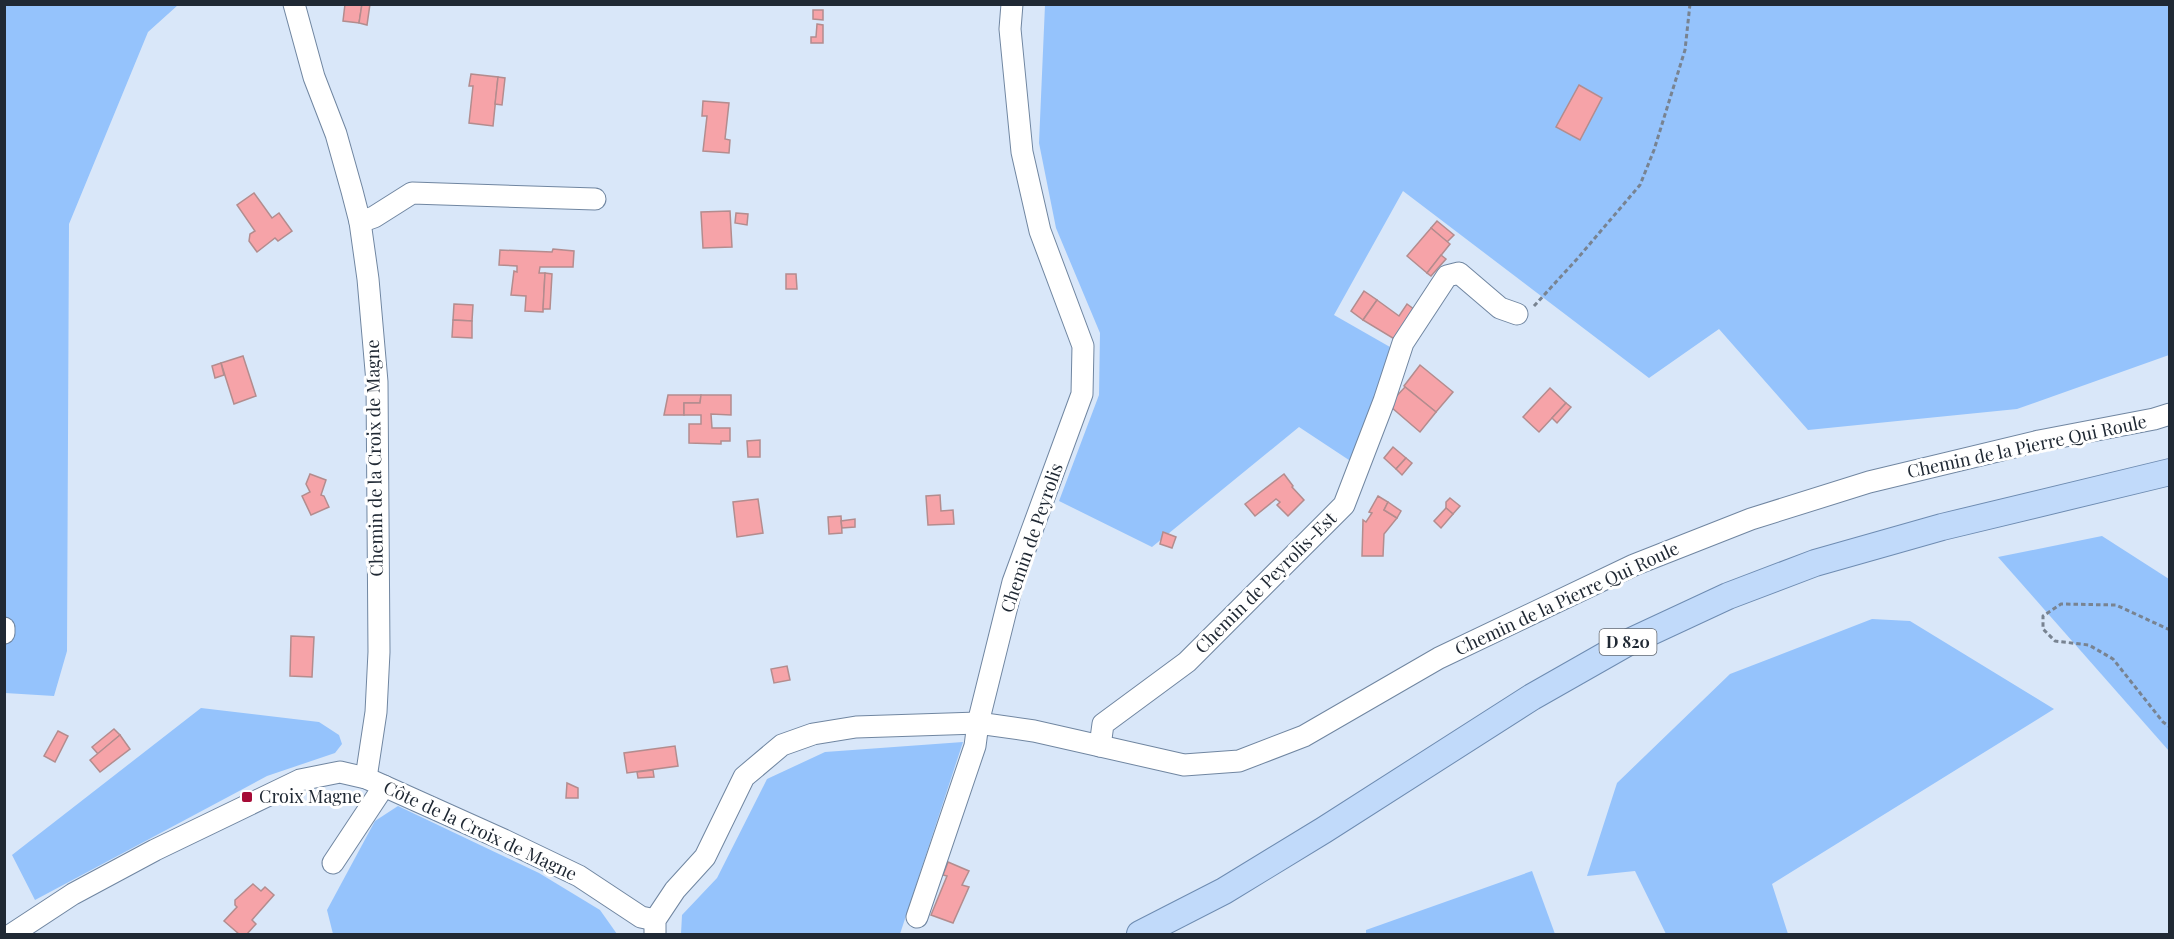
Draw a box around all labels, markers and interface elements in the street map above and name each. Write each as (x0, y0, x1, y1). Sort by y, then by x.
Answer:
street label: Chemin de la Croix de Magne (360, 339, 388, 577)
street label: Chemin de la Pierre Qui Roule (1905, 409, 2149, 483)
street label: Chemin de Peyrolis (994, 460, 1068, 616)
street label: Chemin de Peyrolis-Est (1189, 506, 1342, 658)
street label: Chemin de la Pierre Qui Roule (1451, 536, 1682, 661)
road number: D 820 (1600, 629, 1656, 655)
street label: Côte de la Croix de Magne (380, 775, 581, 886)
place label: Croix Magne (259, 784, 362, 808)
marker: Croix Magne (240, 790, 254, 804)

